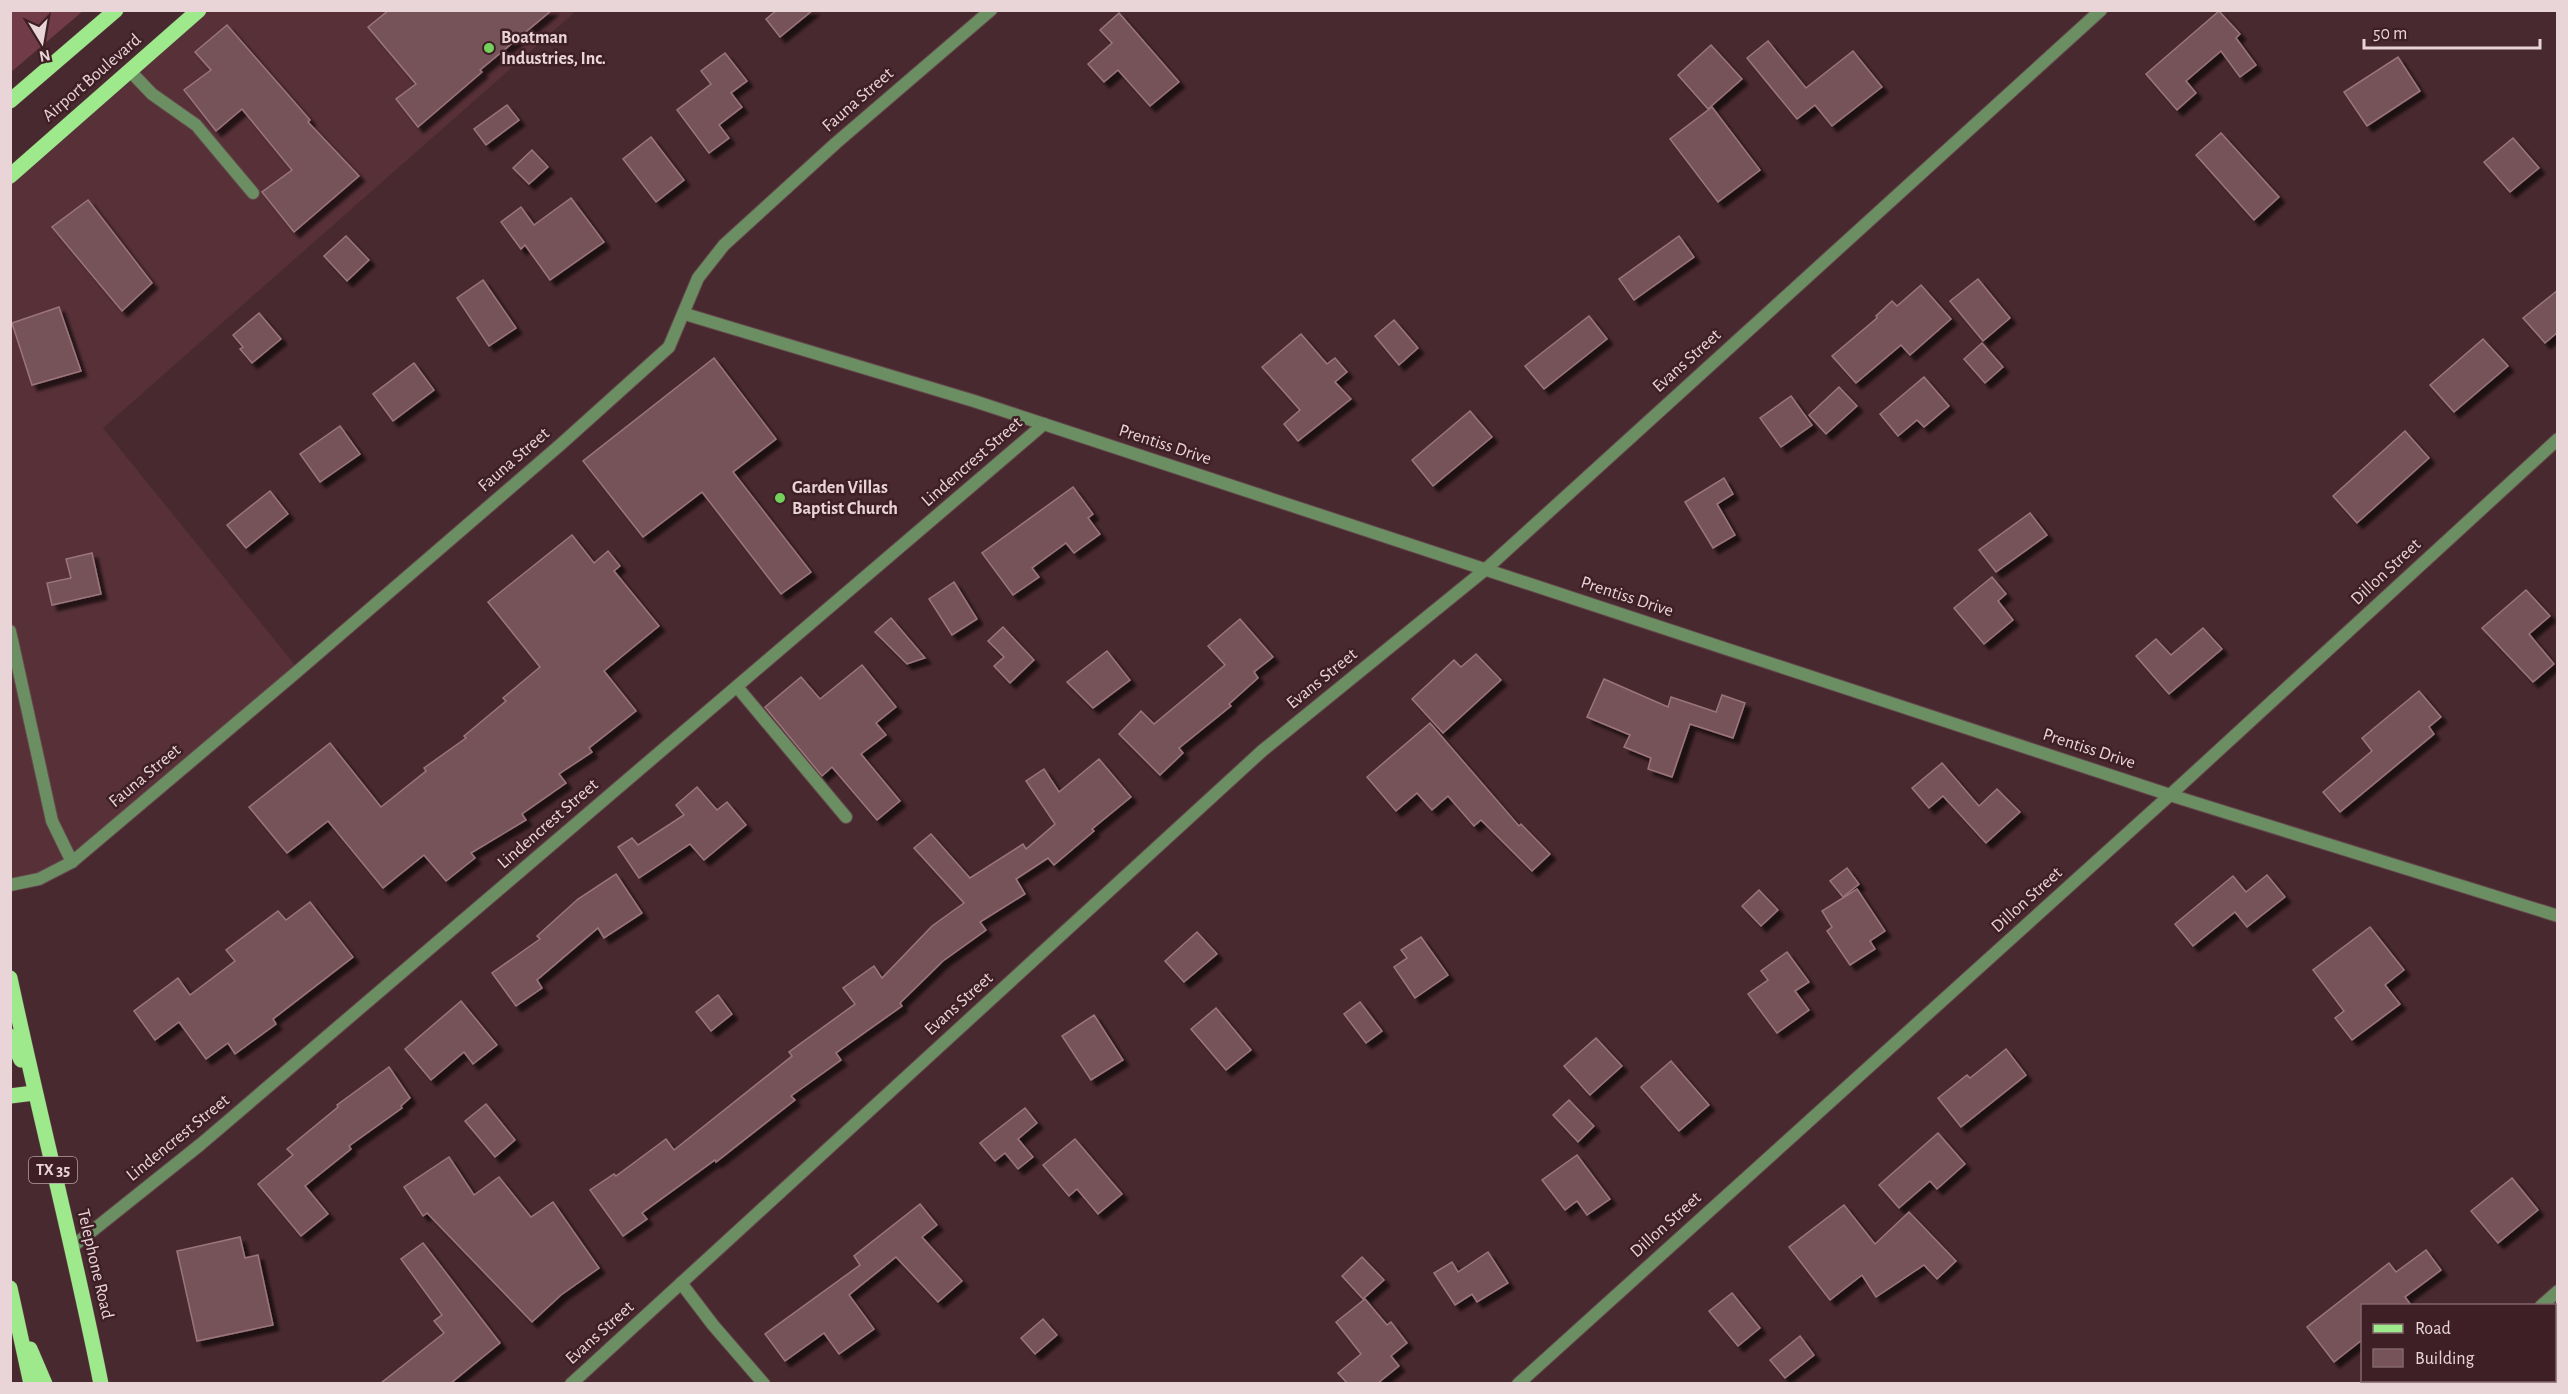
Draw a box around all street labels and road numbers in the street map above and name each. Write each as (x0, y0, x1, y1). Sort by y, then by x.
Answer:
street label: Airport Boulevard (39, 31, 145, 125)
street label: Fauna Street (819, 64, 897, 136)
street label: Evans Street (1649, 326, 1725, 396)
street label: Lindencrest Street (918, 413, 1026, 510)
street label: Prentiss Drive (1116, 422, 1214, 468)
street label: Fauna Street (475, 424, 553, 496)
street label: Dillon Street (2348, 535, 2425, 609)
street label: Prentiss Drive (1578, 574, 1676, 620)
street label: Evans Street (1283, 645, 1361, 713)
street label: Prentiss Drive (2040, 726, 2138, 772)
street label: Fauna Street (106, 741, 185, 811)
street label: Lindencrest Street (494, 775, 602, 872)
street label: Dillon Street (1988, 864, 2066, 936)
street label: Evans Street (921, 969, 997, 1039)
street label: Lindencrest Street (123, 1091, 233, 1185)
road number: TX 35 (29, 1157, 77, 1183)
street label: Dillon Street (1627, 1189, 1705, 1261)
street label: Telephone Road (74, 1207, 116, 1321)
street label: Evans Street (562, 1298, 638, 1368)

